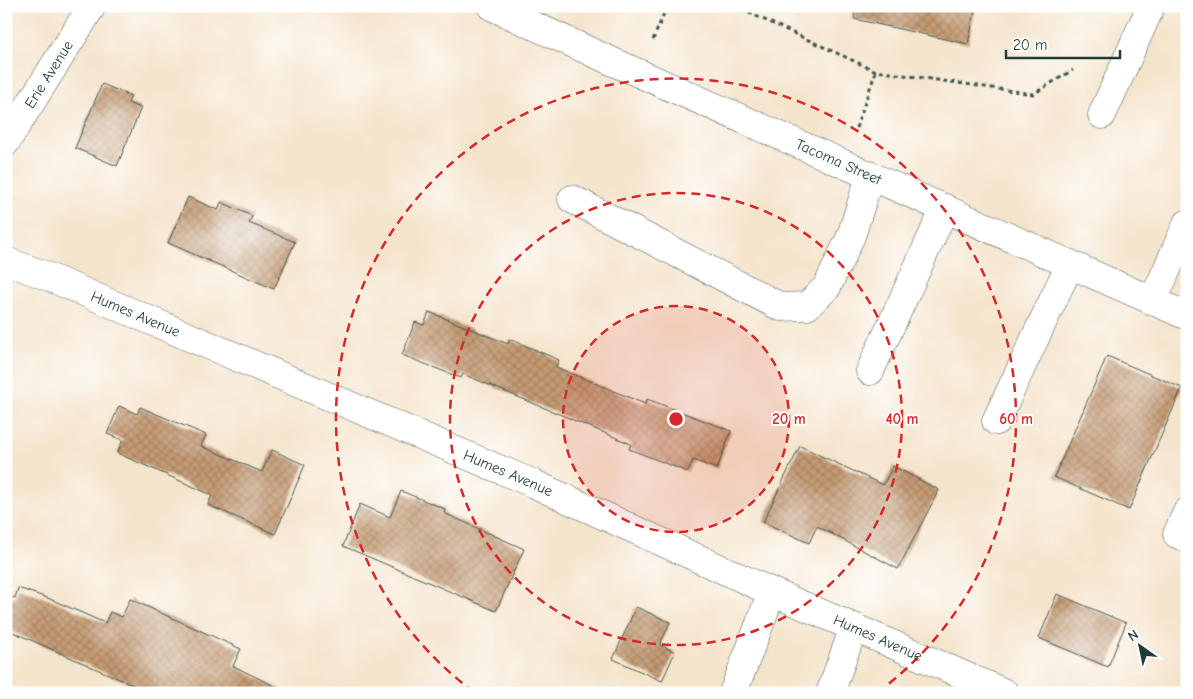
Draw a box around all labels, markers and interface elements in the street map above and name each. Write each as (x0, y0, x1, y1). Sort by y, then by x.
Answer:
scale bar (1006, 28, 1119, 60)
text: 20 m (1013, 36, 1047, 54)
street label: Erie Avenue (21, 37, 77, 112)
street label: Tacoma Street (793, 135, 885, 189)
street label: Humes Avenue (88, 287, 183, 341)
centre of rings (667, 410, 685, 428)
text: 20 m (772, 410, 806, 428)
text: 40 m (886, 410, 919, 428)
text: 60 m (999, 410, 1033, 428)
street label: Humes Avenue (461, 446, 556, 500)
street label: Humes Avenue (831, 611, 926, 665)
north arrow (1116, 622, 1166, 672)
text: N (1125, 626, 1142, 645)

